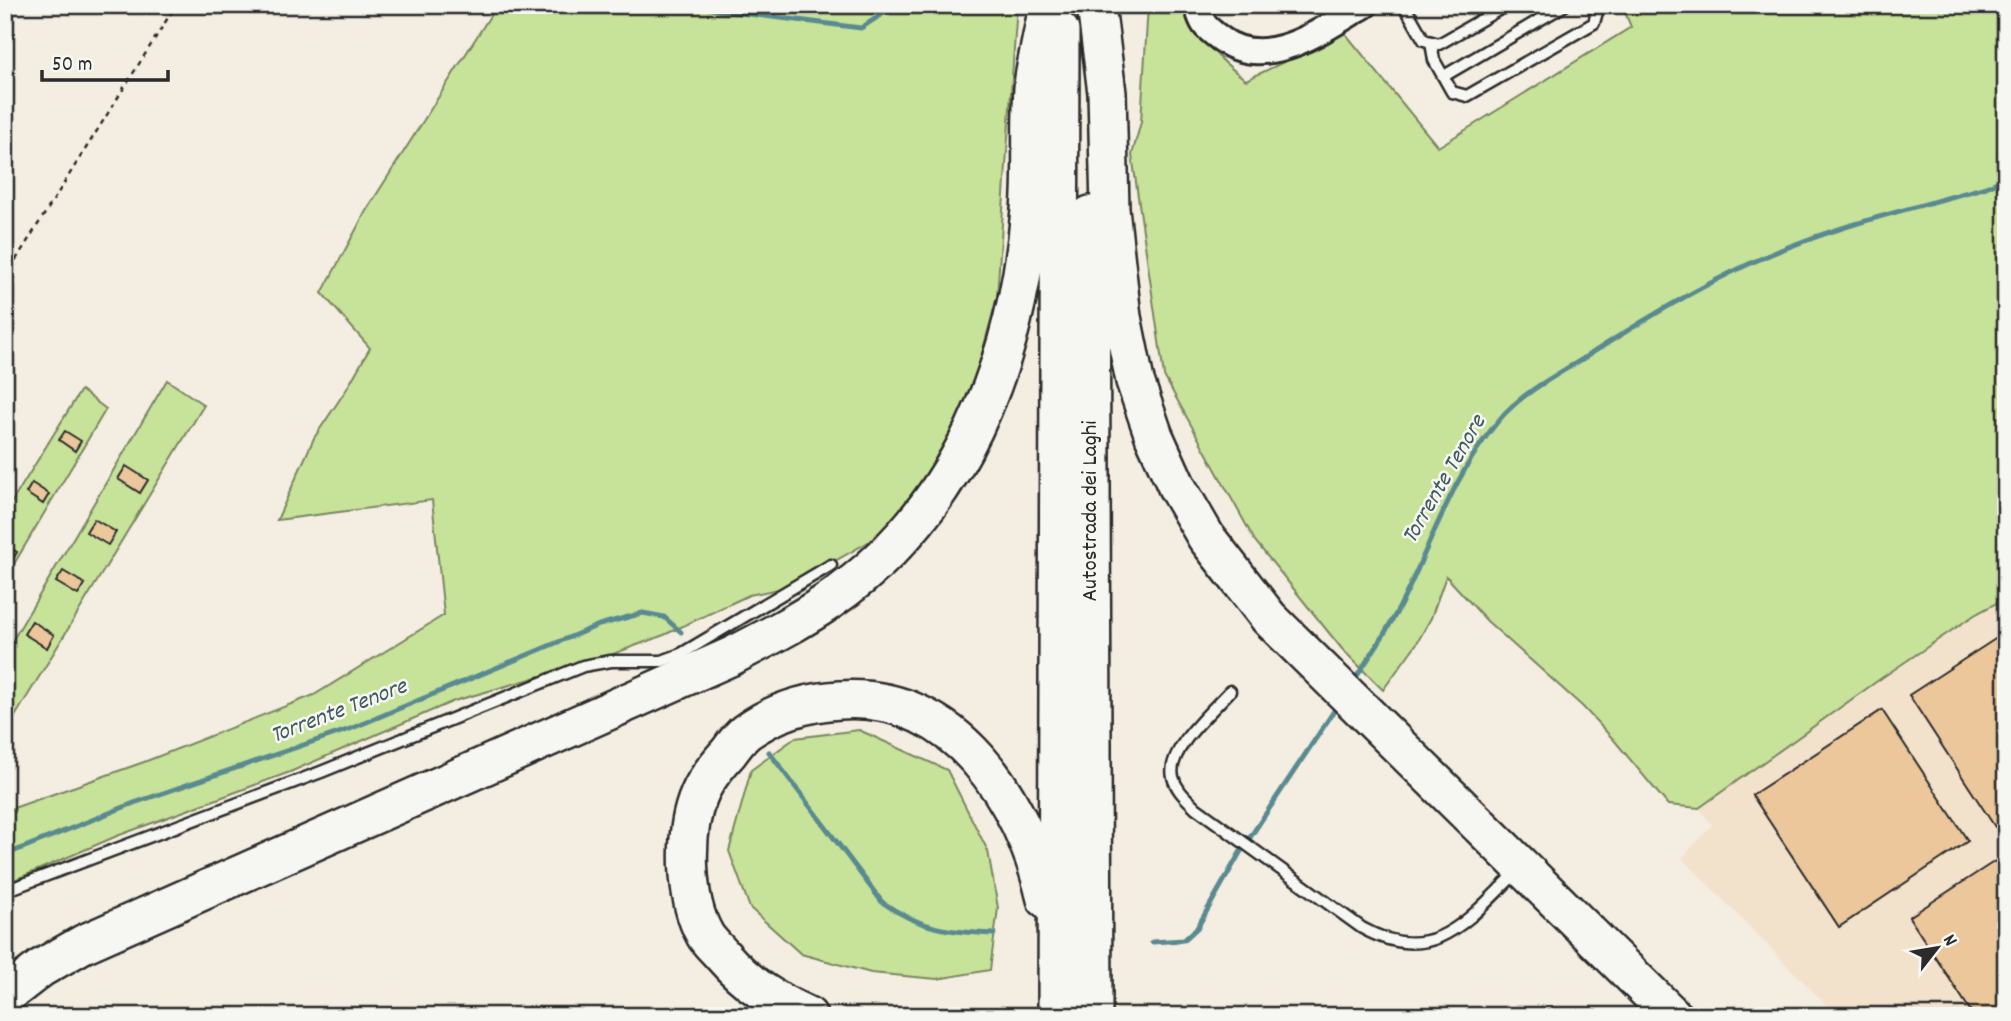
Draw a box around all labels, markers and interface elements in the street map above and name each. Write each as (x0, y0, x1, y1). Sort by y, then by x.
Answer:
scale bar (42, 38, 168, 82)
text: 50 m (52, 51, 92, 81)
water label: Torrente Tenore (1394, 408, 1496, 551)
street label: Autostrada dei Laghi (1075, 421, 1108, 601)
water label: Torrente Tenore (266, 670, 414, 754)
north arrow (1902, 912, 1972, 982)
text: N (1935, 930, 1963, 952)

